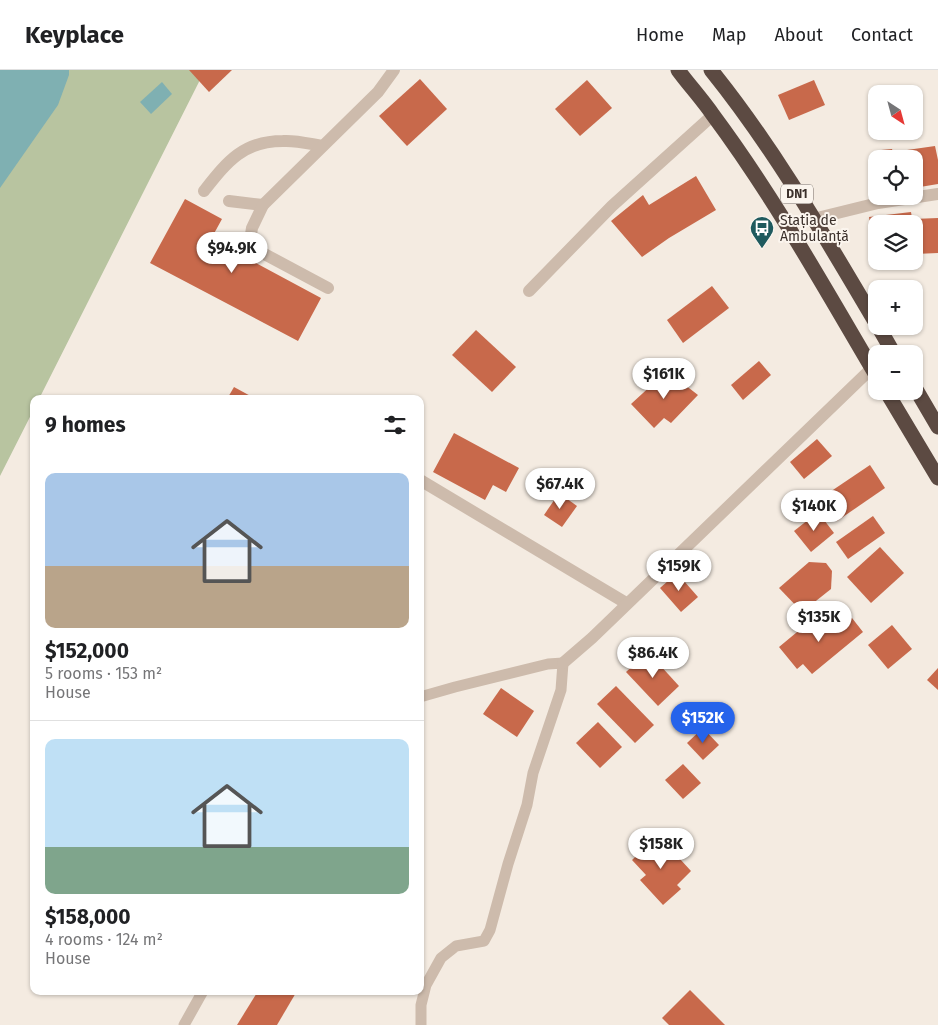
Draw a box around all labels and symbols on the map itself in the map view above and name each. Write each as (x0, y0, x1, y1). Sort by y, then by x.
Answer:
north arrow (868, 85, 922, 140)
road number: DN1 (781, 185, 813, 204)
place label: Stația de Ambulanță (780, 212, 849, 246)
bus stop icon: Stația de Ambulanță (749, 215, 775, 249)
pin: $94.9K (191, 232, 273, 274)
pin: $161K (629, 358, 699, 400)
pin: $67.4K (519, 468, 601, 510)
pin: $140K (779, 490, 849, 532)
pin: $159K (644, 550, 714, 592)
pin: $135K (784, 600, 854, 643)
pin: $86.4K (612, 636, 694, 679)
pin: $152K (668, 702, 738, 744)
pin: $158K (626, 828, 696, 870)

